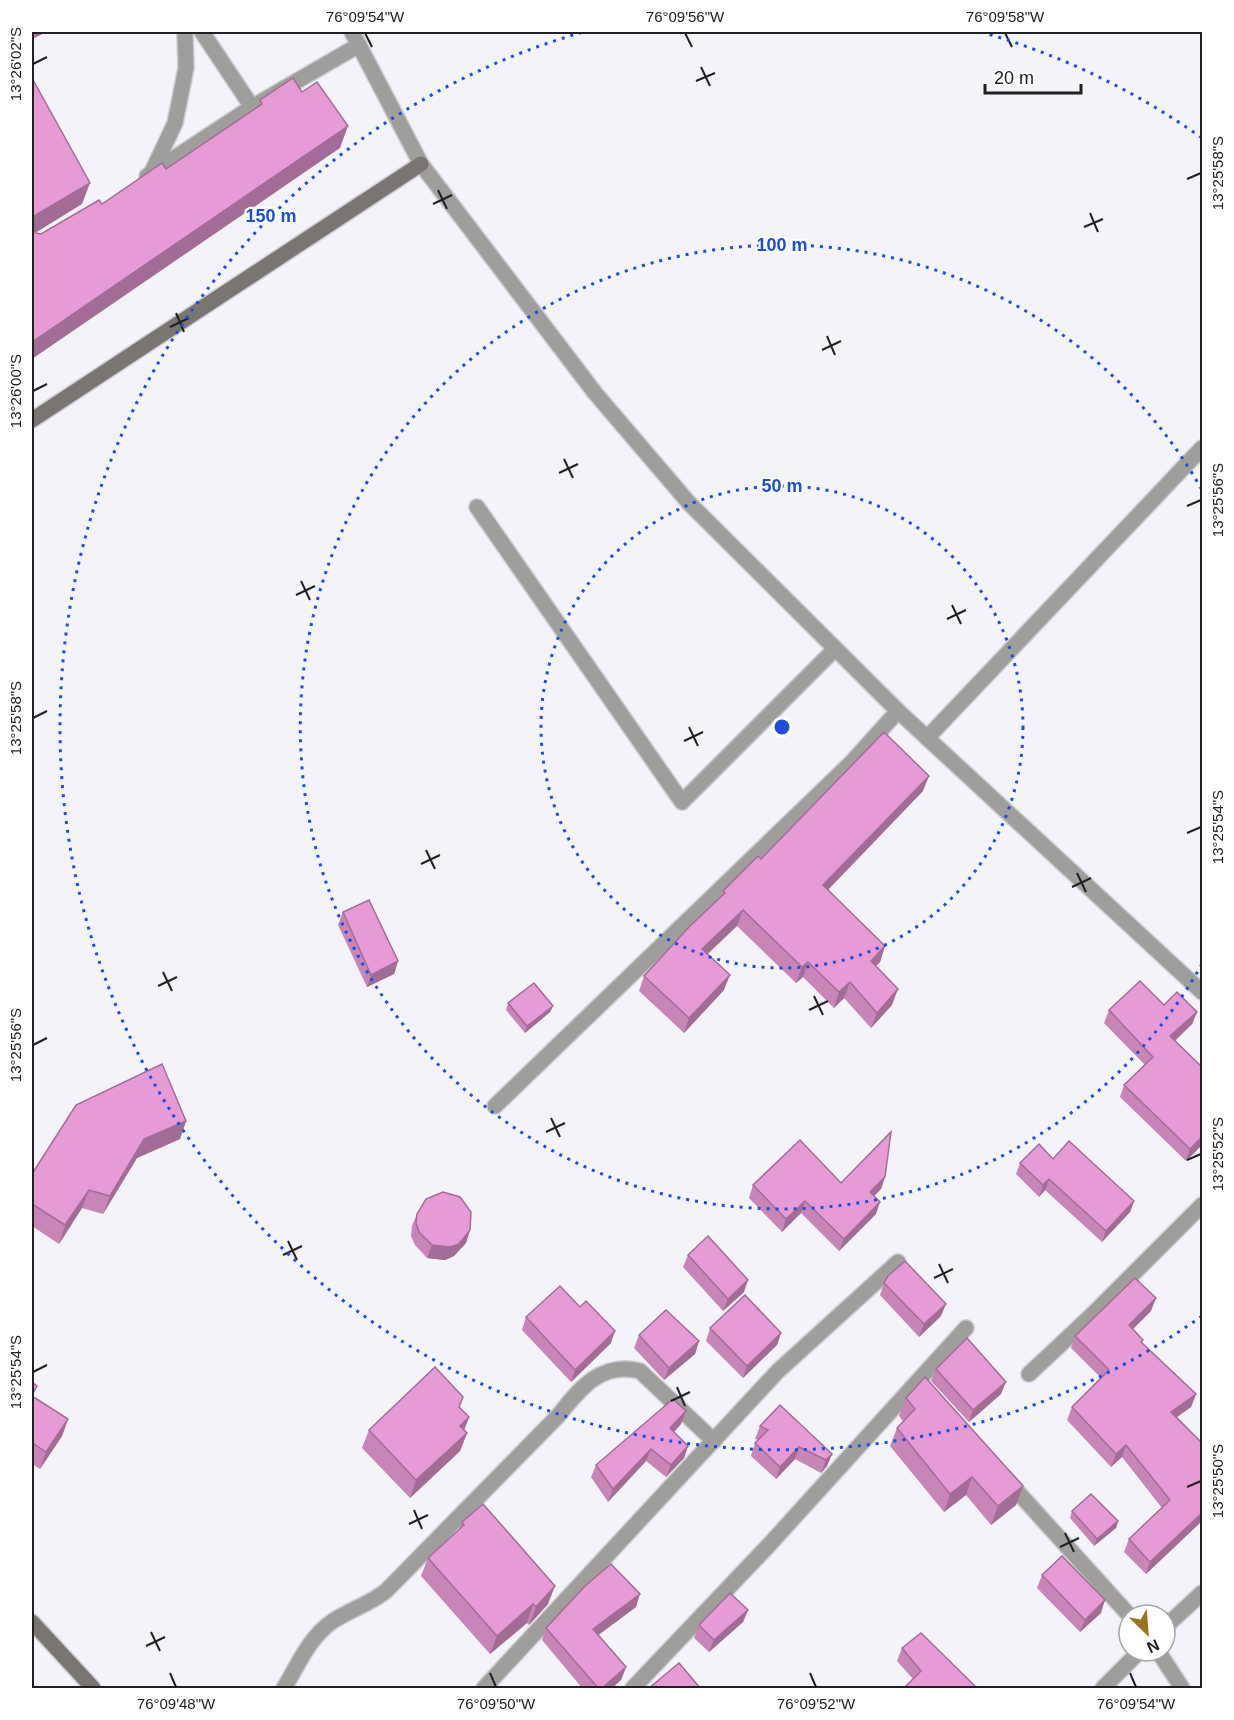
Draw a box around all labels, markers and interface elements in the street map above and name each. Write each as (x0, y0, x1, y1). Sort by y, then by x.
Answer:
text: 76°09'54"W (326, 8, 405, 25)
text: 76°09'56"W (646, 8, 725, 25)
text: 76°09'58"W (966, 8, 1045, 25)
text: 13°26'02"S (7, 27, 24, 101)
scale bar (985, 57, 1081, 95)
text: 20 m (994, 68, 1034, 88)
text: 13°25'58"S (1209, 136, 1226, 210)
text: 150 m (245, 206, 297, 226)
text: 100 m (756, 235, 808, 255)
text: 13°26'00"S (7, 354, 24, 428)
text: 13°25'56"S (1209, 463, 1226, 537)
text: 50 m (761, 476, 803, 496)
text: 13°25'58"S (7, 681, 24, 755)
centre of rings (772, 717, 792, 737)
text: 13°25'54"S (1209, 790, 1226, 864)
text: 13°25'56"S (7, 1008, 24, 1082)
text: 13°25'52"S (1209, 1117, 1226, 1191)
text: 13°25'54"S (7, 1335, 24, 1409)
text: 13°25'50"S (1209, 1444, 1226, 1518)
north arrow (1117, 1603, 1177, 1663)
text: N (1144, 1636, 1162, 1656)
text: 76°09'48"W (137, 1695, 216, 1712)
text: 76°09'50"W (457, 1695, 536, 1712)
text: 76°09'52"W (777, 1695, 856, 1712)
text: 76°09'54"W (1097, 1695, 1176, 1712)

